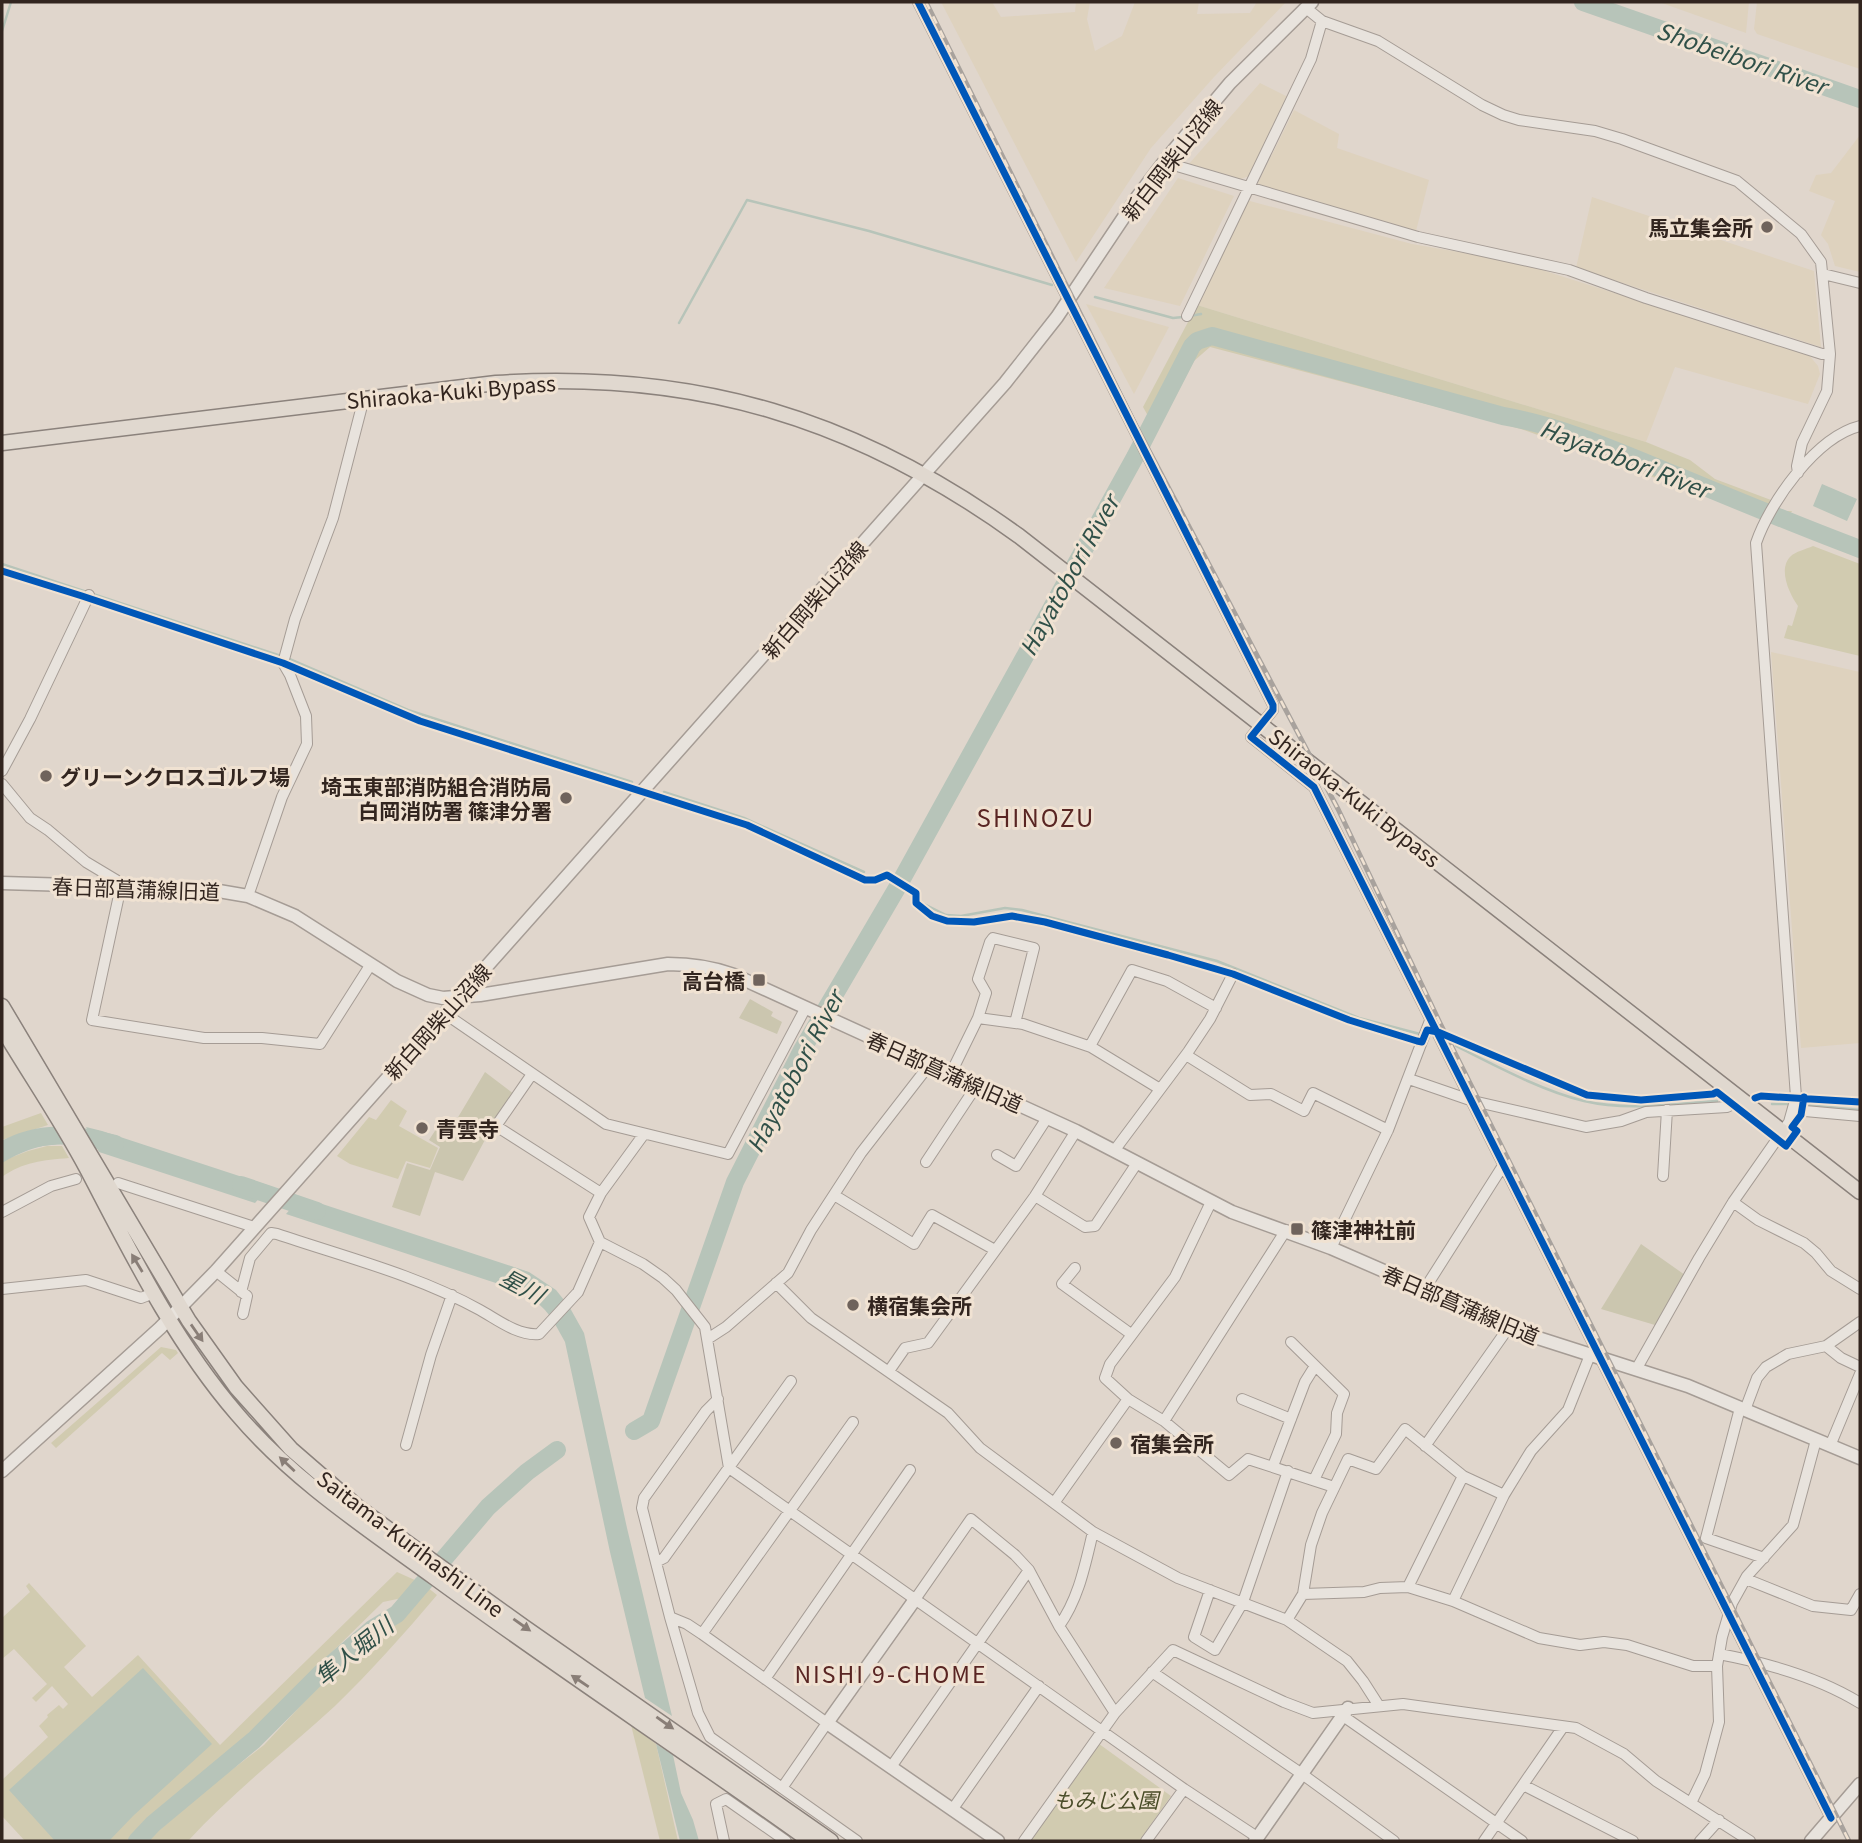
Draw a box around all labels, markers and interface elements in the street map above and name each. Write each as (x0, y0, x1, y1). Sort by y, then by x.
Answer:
water label: Shobeibori River (1652, 12, 1835, 103)
street label: 新白岡柴山沼線 (1114, 92, 1228, 226)
place label: 馬立集会所 (1648, 212, 1753, 242)
marker: 馬立集会所 (1759, 219, 1775, 235)
street label: Shiraoka-Kuki Bypass (345, 367, 557, 415)
water label: Hayatobori River (1535, 410, 1718, 507)
water label: Hayatobori River (1010, 485, 1128, 661)
street label: 新白岡柴山沼線 (754, 534, 874, 664)
street label: Shiraoka-Kuki Bypass (1263, 721, 1447, 874)
place label: グリーンクロスゴルフ場 (60, 761, 290, 791)
marker: グリーンクロスゴルフ場 (38, 768, 54, 784)
place label: 埼玉東部消防組合消防局 白岡消防署 篠津分署 (321, 771, 552, 825)
marker: 埼玉東部消防組合消防局 白岡消防署 篠津分署 (558, 790, 574, 806)
district label: SHINOZU (977, 799, 1095, 834)
street label: 春日部菖蒲線旧道 (52, 870, 220, 906)
street label: 新白岡柴山沼線 (377, 956, 497, 1086)
place label: 高台橋 (682, 965, 745, 995)
marker: 高台橋 (751, 972, 767, 988)
water label: Hayatobori River (737, 980, 853, 1158)
street label: 春日部菖蒲線旧道 (862, 1023, 1028, 1119)
place label: 青雲寺 (436, 1113, 499, 1143)
marker: 青雲寺 (414, 1120, 430, 1136)
place label: 篠津神社前 (1311, 1214, 1416, 1244)
marker: 篠津神社前 (1289, 1221, 1305, 1237)
one-way arrow (130, 1254, 143, 1273)
street label: 春日部菖蒲線旧道 (1378, 1257, 1544, 1351)
water label: 星川 (495, 1259, 554, 1312)
place label: 横宿集会所 (867, 1290, 972, 1320)
marker: 横宿集会所 (845, 1297, 861, 1313)
one-way arrow (190, 1324, 204, 1342)
place label: 宿集会所 (1130, 1428, 1214, 1458)
marker: 宿集会所 (1108, 1435, 1124, 1451)
one-way arrow (279, 1457, 296, 1473)
street label: Saitama-Kurihashi Line (311, 1463, 511, 1623)
water label: 隼人堀川 (307, 1606, 402, 1692)
one-way arrow (513, 1618, 531, 1632)
district label: NISHI 9-CHOME (794, 1656, 988, 1690)
one-way arrow (571, 1674, 589, 1688)
one-way arrow (656, 1716, 674, 1730)
park label: もみじ公園 (1054, 1784, 1161, 1814)

